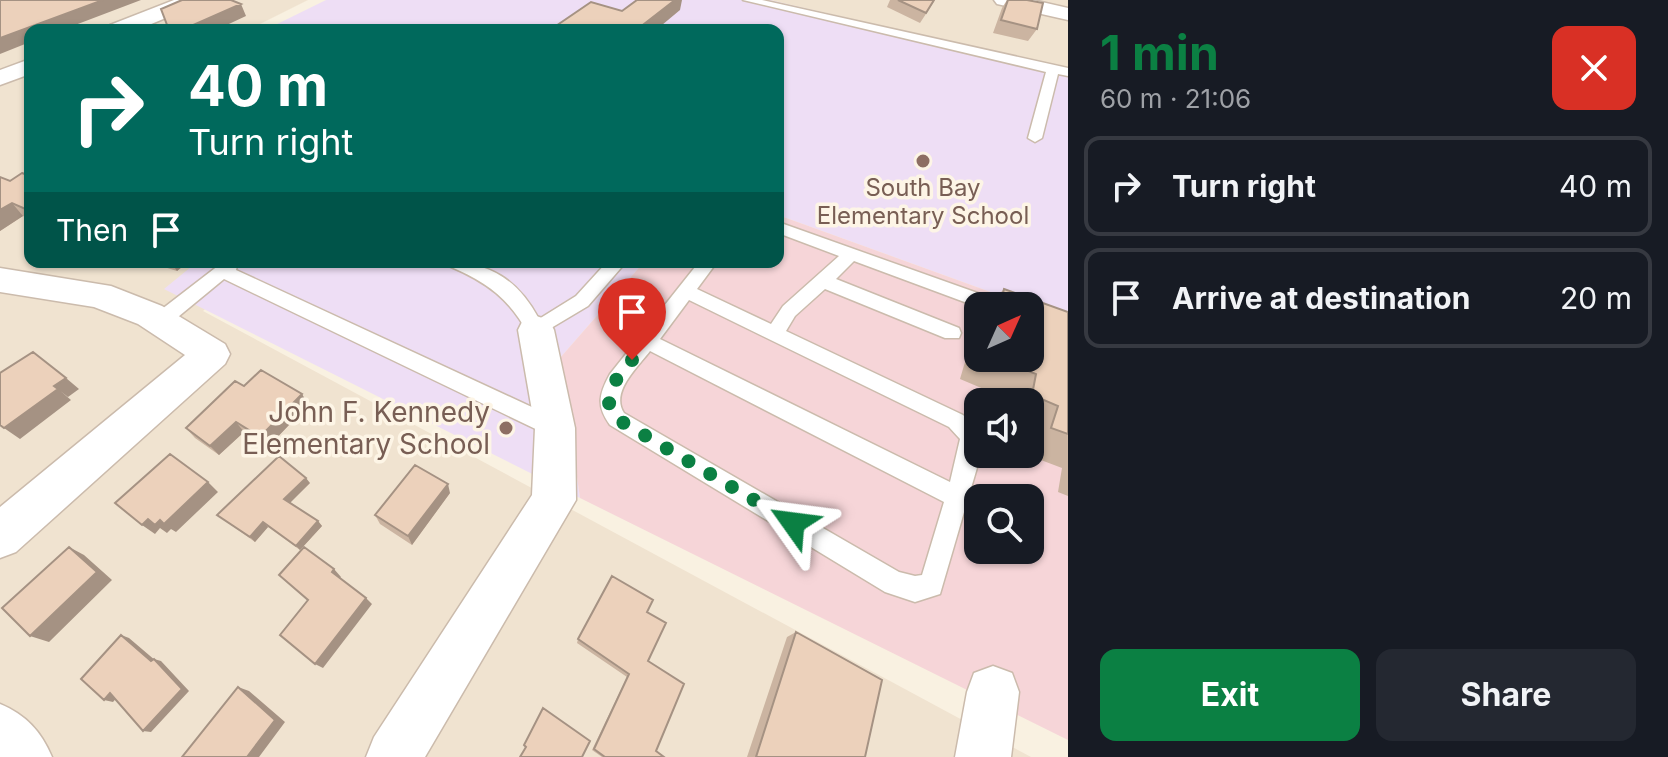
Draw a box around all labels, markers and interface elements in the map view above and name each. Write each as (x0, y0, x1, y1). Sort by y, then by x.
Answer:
text: 1 min (1100, 23, 1219, 82)
button: close (1552, 26, 1636, 110)
text: 40 m (188, 52, 328, 120)
icon: right (56, 56, 160, 160)
text: 60 m · 21:06 (1100, 83, 1251, 114)
text: Turn right (188, 120, 353, 164)
marker: South Bay Elementary School (914, 152, 932, 170)
icon: right (1104, 164, 1148, 208)
text: Turn right (1172, 168, 1316, 204)
text: 40 m (1559, 168, 1632, 204)
place label: South Bay Elementary School (817, 173, 1029, 230)
icon: arrive (144, 208, 188, 252)
text: Then (56, 212, 128, 248)
icon: arrive (1104, 276, 1148, 320)
pin (598, 278, 666, 360)
text: Arrive at destination (1172, 280, 1470, 316)
text: 20 m (1560, 280, 1632, 316)
icon: arrive (610, 290, 654, 334)
north arrow (964, 292, 1044, 372)
map controls (964, 292, 1044, 564)
button: sound (964, 388, 1044, 468)
place label: John F. Kennedy Elementary School (242, 395, 490, 461)
marker: John F. Kennedy Elementary School (497, 419, 515, 437)
position arrow (751, 481, 835, 565)
button: search (964, 484, 1044, 564)
button: Exit (1100, 649, 1360, 741)
button: Share (1376, 649, 1636, 741)

